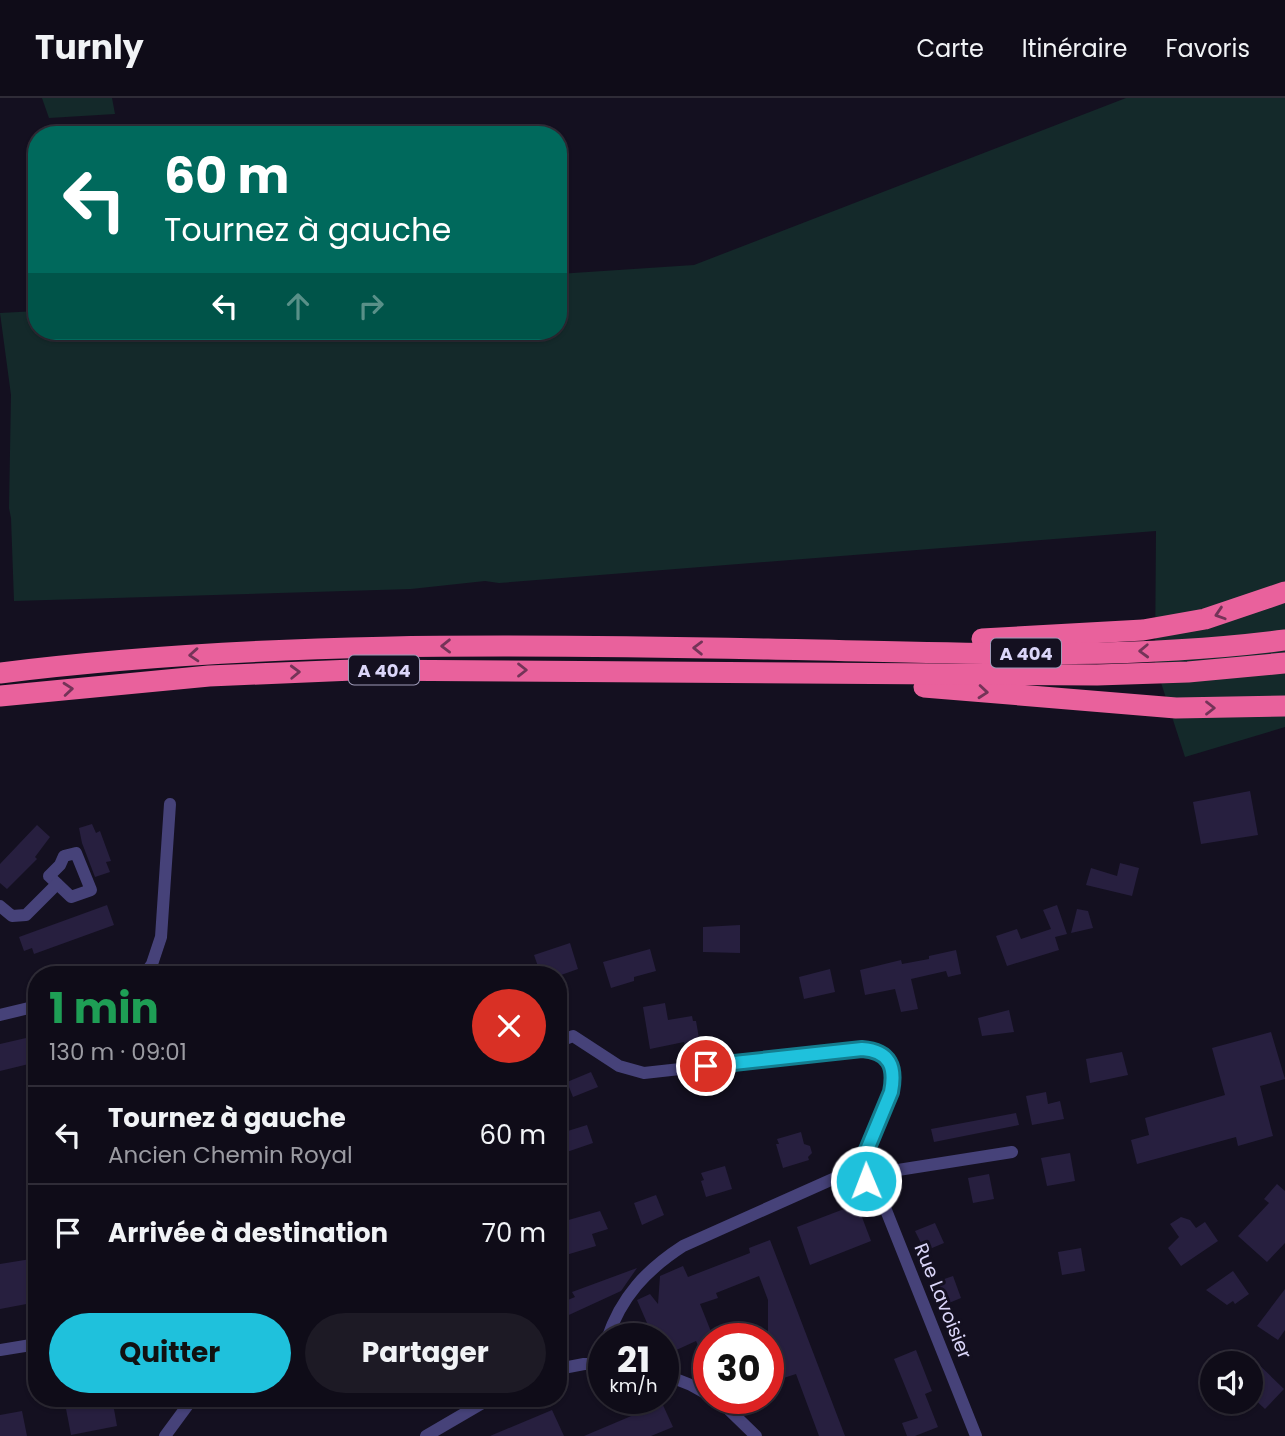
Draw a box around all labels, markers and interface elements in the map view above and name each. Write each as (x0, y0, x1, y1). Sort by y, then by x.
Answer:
text: Turnly (35, 24, 144, 71)
text: Carte (916, 32, 984, 65)
text: Itinéraire (1022, 32, 1127, 65)
text: Favoris (1165, 32, 1250, 65)
text: 60 m (164, 142, 289, 210)
icon: left (49, 154, 140, 245)
text: Tournez à gauche (164, 207, 451, 252)
icon: left (206, 287, 244, 325)
icon: ahead (279, 287, 317, 325)
icon: right (352, 287, 390, 325)
one-way arrow (1214, 605, 1226, 620)
one-way arrow (440, 638, 451, 654)
road number: A 404 (991, 638, 1061, 668)
one-way arrow (692, 640, 703, 656)
one-way arrow (1138, 643, 1149, 658)
one-way arrow (188, 647, 199, 662)
road number: A 404 (349, 656, 419, 684)
one-way arrow (517, 662, 528, 678)
one-way arrow (290, 664, 300, 680)
one-way arrow (62, 681, 74, 696)
one-way arrow (978, 684, 989, 699)
one-way arrow (1205, 700, 1215, 716)
text: 1 min (49, 979, 159, 1038)
button: close (472, 989, 546, 1063)
text: 130 m · 09:01 (49, 1036, 187, 1068)
pin (676, 1036, 736, 1096)
icon: arrive (687, 1047, 725, 1085)
text: Tournez à gauche (108, 1100, 346, 1136)
icon: left (49, 1116, 87, 1154)
text: 60 m (479, 1117, 546, 1153)
text: Ancien Chemin Royal (108, 1139, 353, 1171)
position arrow (829, 1144, 903, 1218)
icon: arrive (49, 1214, 87, 1252)
text: Arrivée à destination (108, 1215, 388, 1251)
text: 70 m (482, 1215, 546, 1251)
street label: Rue Lavoisier (908, 1239, 978, 1363)
button: Quitter (49, 1313, 291, 1393)
button: Partager (305, 1313, 546, 1393)
speed limit sign: 30 (693, 1323, 784, 1414)
text: 21 (617, 1335, 650, 1384)
map controls (1200, 1351, 1263, 1414)
button: sound (1200, 1351, 1263, 1414)
text: km/h (610, 1373, 657, 1398)

